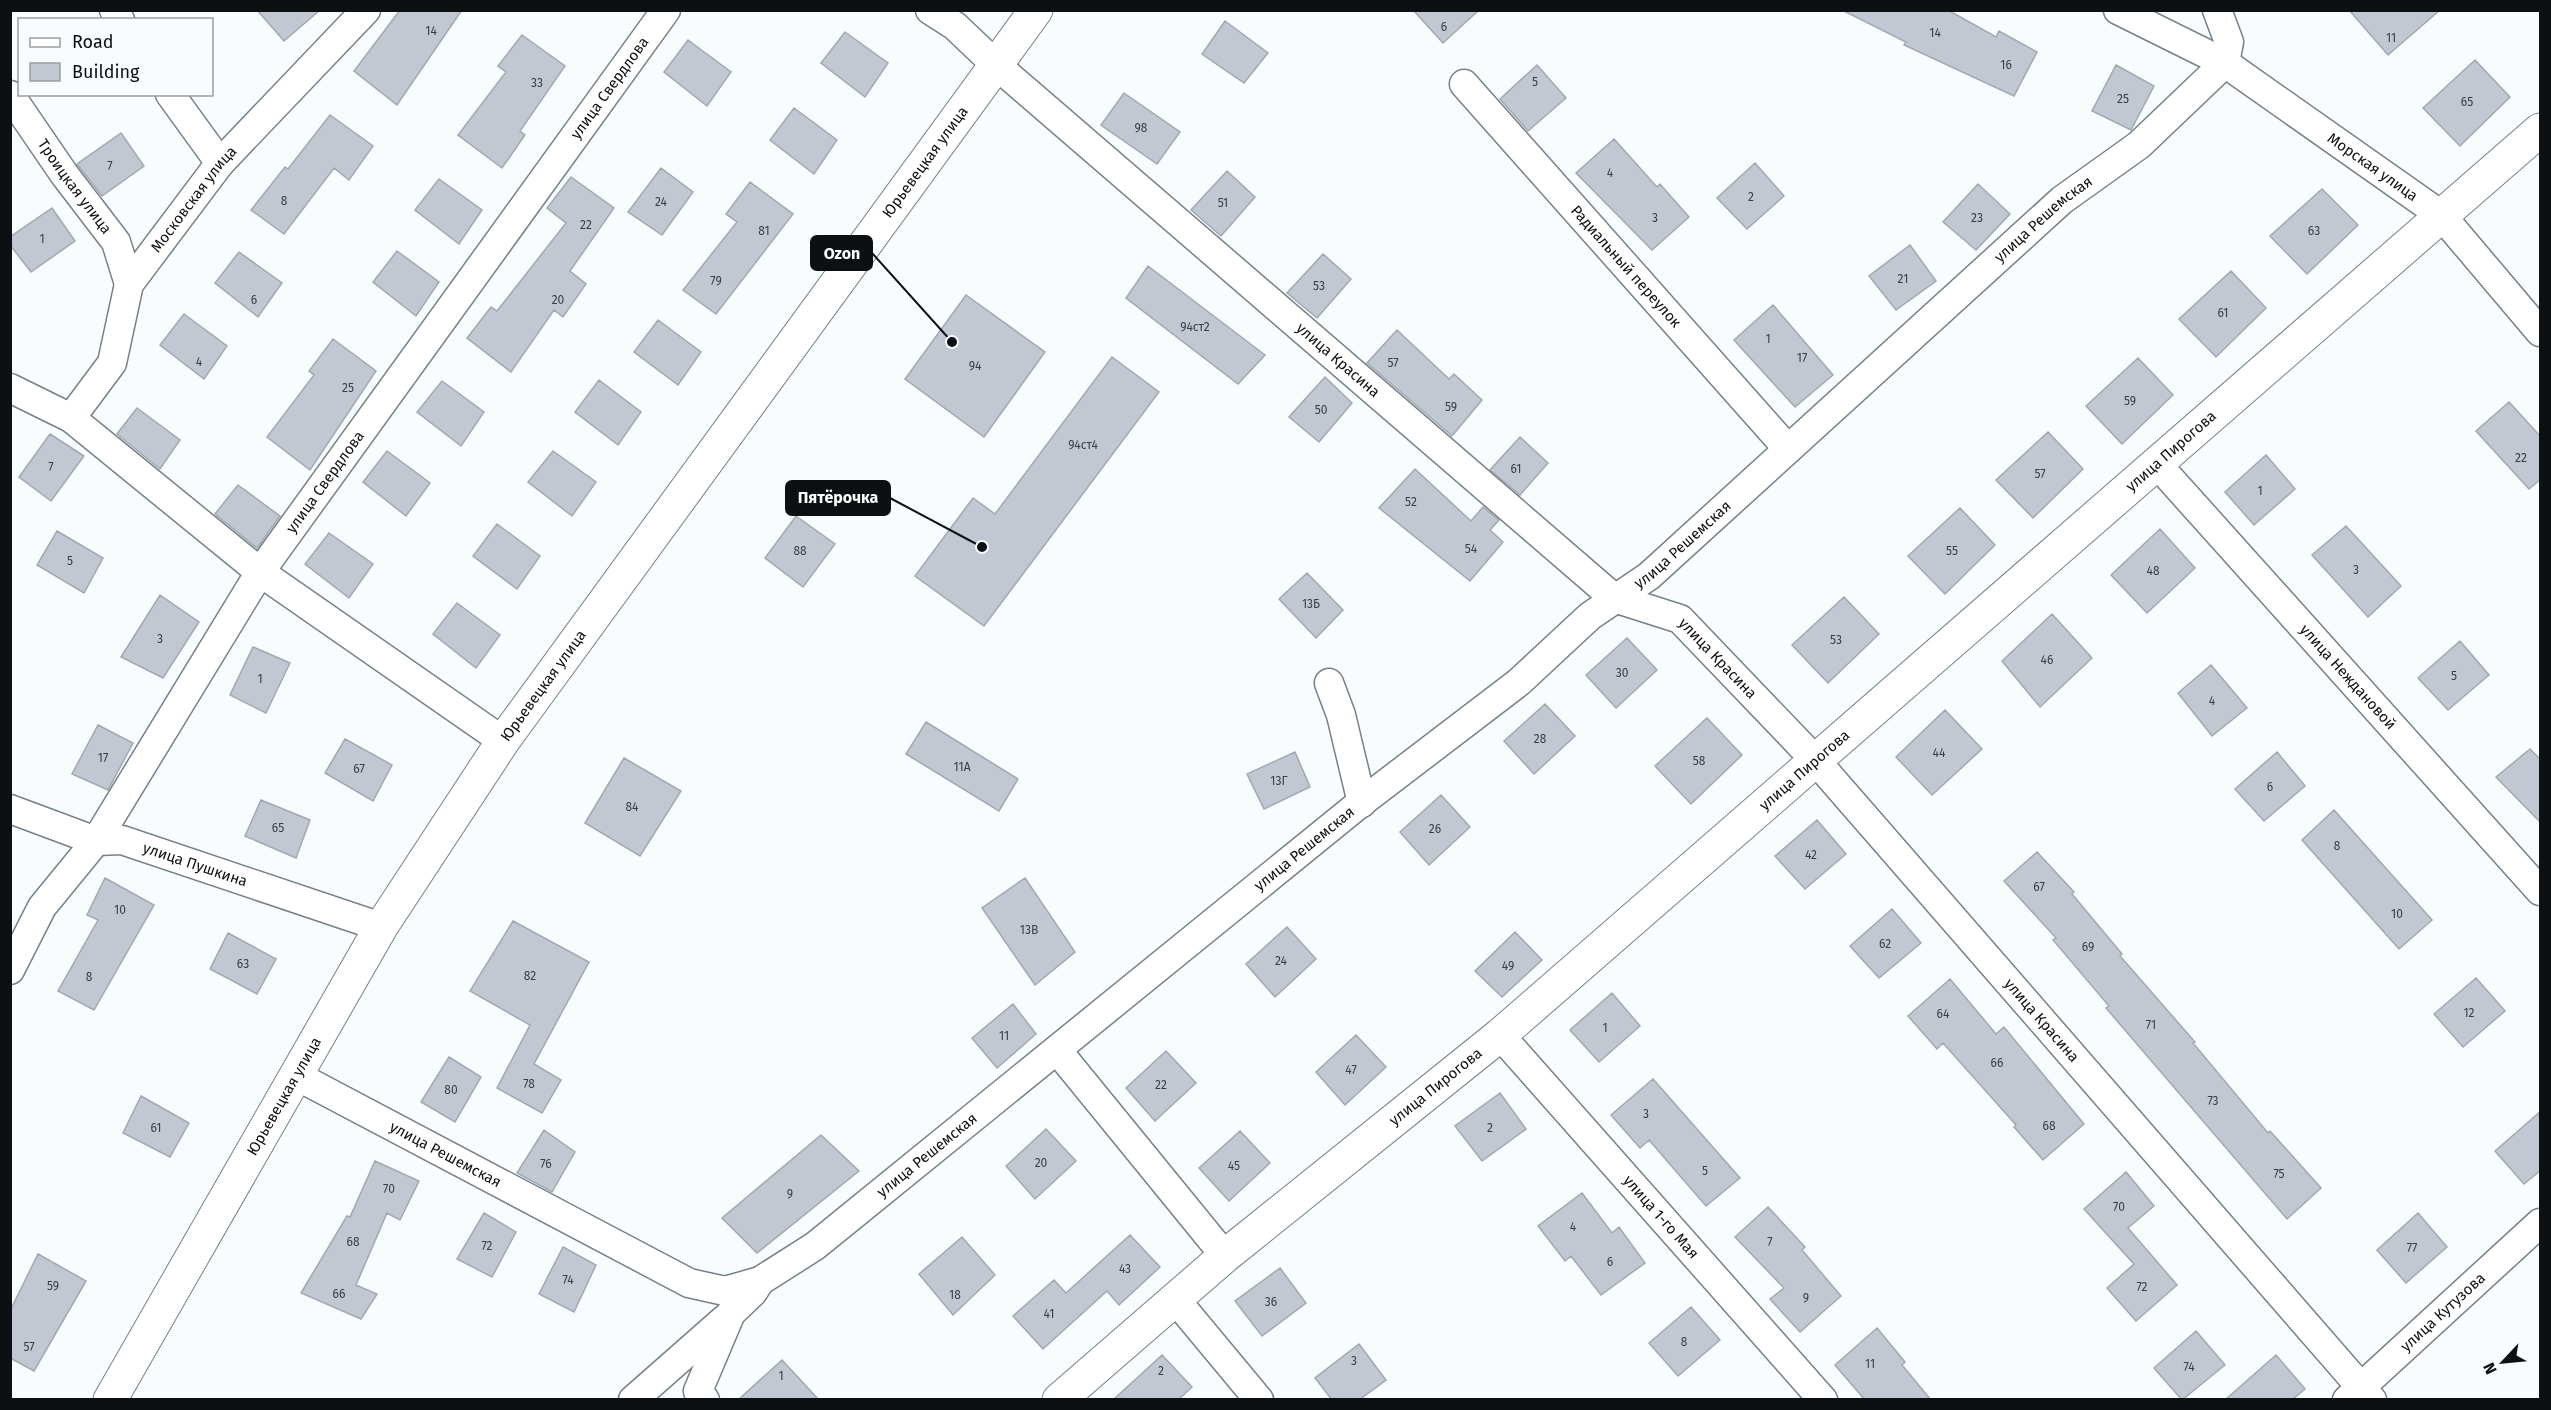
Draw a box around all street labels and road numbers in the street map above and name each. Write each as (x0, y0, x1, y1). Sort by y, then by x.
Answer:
street label: улица Свердлова (567, 33, 653, 143)
street label: Юрьевецкая улица (878, 103, 972, 221)
street label: Морская улица (2324, 129, 2421, 205)
street label: Троицкая улица (34, 136, 115, 237)
street label: Московская улица (147, 142, 240, 256)
street label: улица Решемская (1991, 172, 2096, 266)
street label: Радиальный переулок (1567, 202, 1685, 331)
street label: улица Красина (1293, 319, 1384, 401)
street label: улица Пирогова (2122, 407, 2220, 495)
street label: улица Свердлова (282, 427, 368, 537)
street label: улица Решемская (1631, 497, 1735, 592)
street label: улица Красина (1675, 614, 1760, 702)
street label: улица Неждановой (2296, 621, 2400, 733)
street label: Юрьевецкая улица (497, 626, 590, 745)
street label: улица Пирогова (1755, 726, 1853, 814)
street label: улица Решемская (1251, 803, 1358, 895)
street label: улица Пушкина (141, 839, 250, 891)
street label: улица Красина (2000, 975, 2083, 1066)
street label: Юрьевецкая улица (243, 1034, 325, 1159)
street label: улица Пирогова (1386, 1044, 1486, 1129)
street label: улица Решемская (873, 1109, 981, 1201)
street label: улица Решемская (387, 1118, 504, 1191)
street label: улица 1-го Мая (1619, 1172, 1703, 1262)
street label: улица Кутузова (2397, 1269, 2489, 1355)

